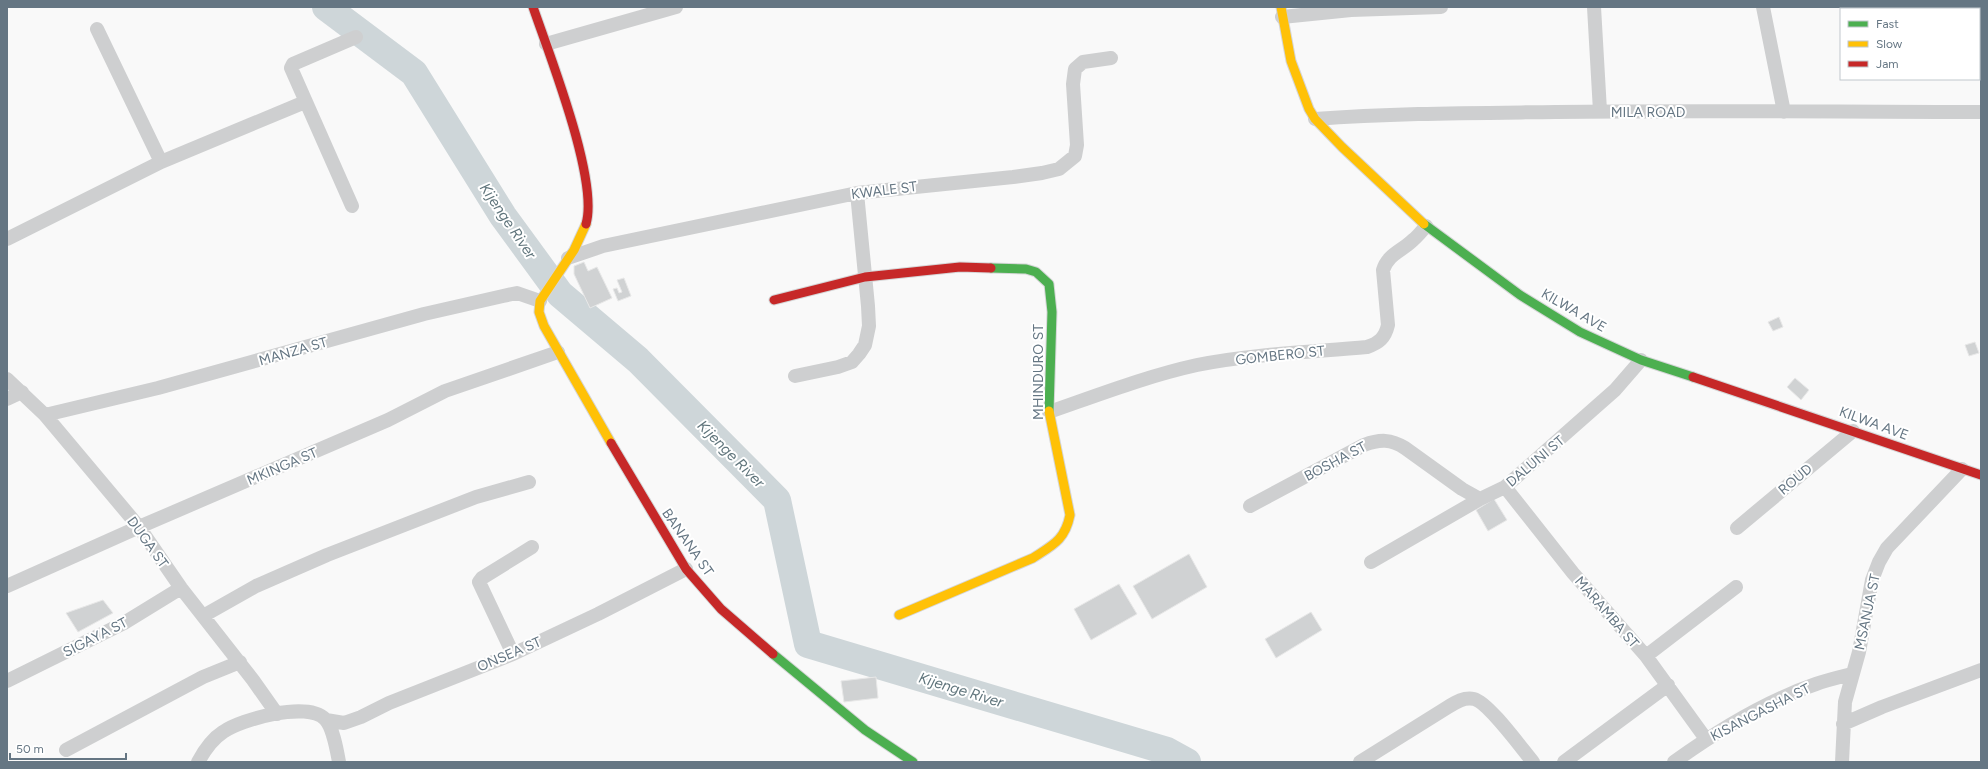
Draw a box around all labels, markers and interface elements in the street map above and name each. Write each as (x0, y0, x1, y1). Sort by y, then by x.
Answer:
legend (1840, 8, 1980, 80)
text: Fast (1876, 17, 1899, 31)
text: Slow (1876, 37, 1903, 51)
text: Jam (1876, 57, 1899, 71)
street label: MILA ROAD (1611, 104, 1685, 121)
street label: KWALE ST (850, 178, 918, 203)
water label: Kijenge River (476, 180, 540, 263)
street label: KILWA AVE (1538, 285, 1609, 336)
street label: MHINDURO ST (1030, 324, 1047, 420)
street label: MANZA ST (257, 334, 330, 369)
street label: GOMBERO ST (1235, 342, 1326, 369)
street label: KILWA AVE (1837, 403, 1911, 444)
water label: Kijenge River (694, 417, 769, 492)
street label: DALUNI ST (1503, 432, 1568, 491)
street label: BOSHA ST (1301, 438, 1369, 485)
street label: MKINGA ST (244, 444, 320, 489)
street label: ROUD (1775, 460, 1816, 498)
street label: BANANA ST (658, 505, 717, 580)
street label: DUGA ST (123, 513, 172, 572)
street label: MSANJA ST (1851, 572, 1884, 652)
street label: MARAMBA ST (1571, 573, 1642, 652)
street label: SIGAYA ST (60, 614, 131, 661)
street label: ONSEA ST (475, 633, 544, 676)
water label: Kijenge River (916, 669, 1006, 712)
street label: KISANGASHA ST (1708, 680, 1813, 745)
scale bar (10, 735, 126, 761)
text: 50 m (16, 742, 44, 756)

